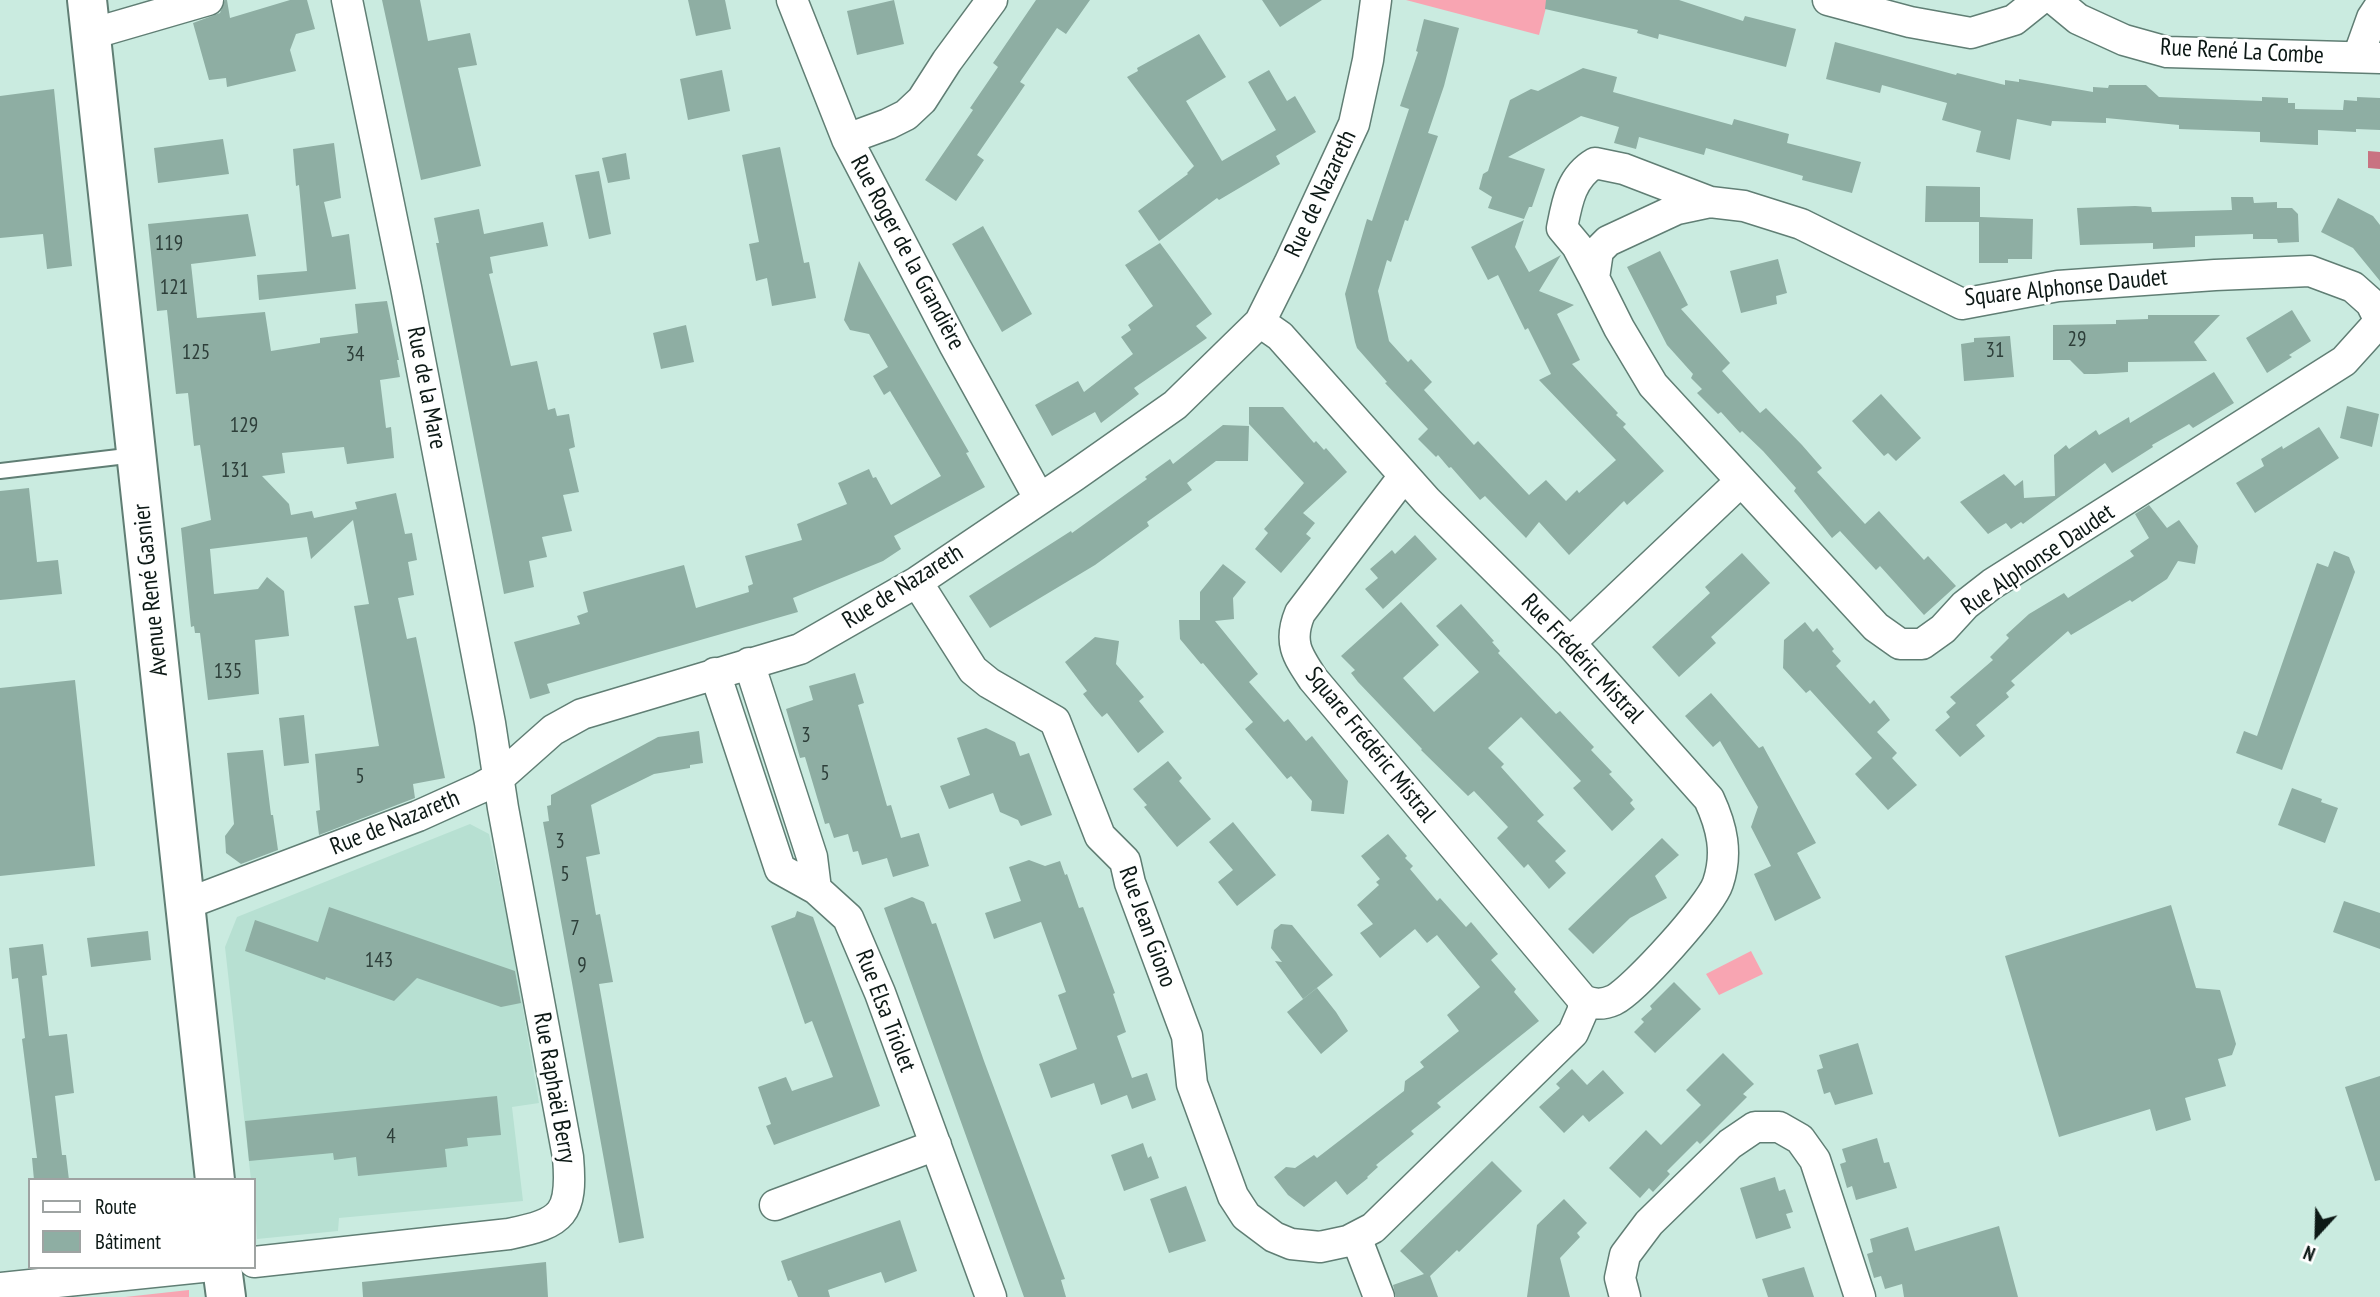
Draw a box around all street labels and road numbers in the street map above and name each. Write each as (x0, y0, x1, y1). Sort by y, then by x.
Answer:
street label: Rue René La Combe (2159, 33, 2325, 71)
street label: Rue de Nazareth (1279, 126, 1363, 262)
street label: Rue Roger de la Grandière (844, 151, 970, 355)
street label: Square Alphonse Daudet (1963, 263, 2169, 313)
street label: Rue de la Mare (400, 324, 452, 452)
street label: Rue Alphonse Daudet (1956, 498, 2120, 622)
street label: Avenue René Gasnier (128, 502, 174, 678)
street label: Rue de Nazareth (837, 539, 969, 635)
street label: Rue Frédéric Mistral (1515, 588, 1649, 730)
street label: Square Frédéric Mistral (1299, 662, 1441, 828)
street label: Rue de Nazareth (326, 784, 464, 862)
street label: Rue Jean Giono (1112, 863, 1182, 991)
street label: Rue Elsa Triolet (849, 946, 921, 1076)
street label: Rue Raphaël Berry (527, 1010, 581, 1166)

